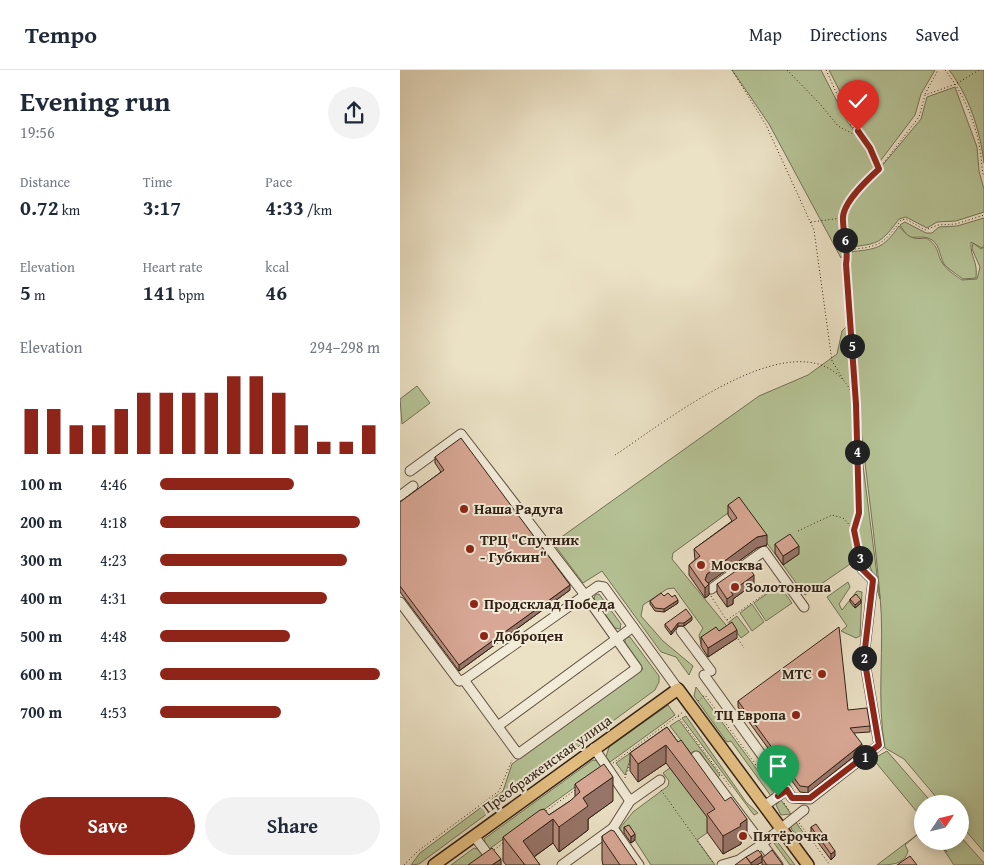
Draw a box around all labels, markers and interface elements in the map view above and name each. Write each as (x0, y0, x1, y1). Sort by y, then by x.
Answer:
text: Tempo (25, 17, 97, 52)
text: Map (749, 21, 782, 48)
text: Directions (810, 21, 887, 48)
text: Saved (915, 21, 959, 48)
text: Evening run (20, 80, 171, 121)
pin (837, 80, 879, 131)
button: share (328, 87, 380, 139)
icon: check (844, 87, 872, 115)
text: 19:56 (20, 120, 55, 144)
text: Distance (20, 172, 70, 192)
text: Time (143, 172, 172, 192)
text: Pace (265, 172, 292, 192)
text: 0.72 (20, 192, 59, 223)
text: 3:17 (143, 192, 181, 223)
text: 4:33 (265, 192, 304, 223)
text: km (59, 200, 80, 220)
text: /km (304, 200, 332, 220)
pin: 6 (832, 228, 858, 252)
text: 6 (842, 230, 849, 250)
text: Elevation (20, 257, 75, 277)
text: Heart rate (143, 257, 203, 277)
text: kcal (265, 257, 289, 277)
text: 5 (20, 277, 31, 308)
text: 141 (143, 277, 175, 308)
text: 46 (265, 277, 287, 308)
text: m (31, 285, 45, 305)
text: bpm (175, 285, 205, 305)
pin: 5 (840, 334, 864, 358)
text: Elevation (20, 335, 83, 359)
text: 294–298 m (310, 335, 380, 359)
text: 5 (849, 336, 856, 356)
pin: 4 (844, 440, 870, 464)
text: 4 (854, 442, 861, 462)
text: 100 m (20, 472, 62, 496)
text: 4:46 (100, 472, 127, 496)
place label: Наша Радуга (474, 498, 564, 519)
marker: Наша Радуга (458, 503, 470, 515)
text: 200 m (20, 510, 62, 534)
text: 4:18 (100, 510, 127, 534)
place label: ТРЦ "Спутник - Губкин" (480, 529, 579, 567)
marker: ТРЦ "Спутник - Губкин" (464, 543, 476, 555)
pin: 3 (848, 546, 872, 570)
text: 300 m (20, 548, 62, 572)
text: 4:23 (100, 548, 127, 572)
text: 3 (857, 548, 864, 568)
place label: Москва (711, 554, 763, 575)
marker: Москва (695, 559, 707, 571)
place label: Золотоноша (745, 576, 832, 597)
marker: Золотоноша (729, 581, 741, 593)
text: 400 m (20, 586, 62, 610)
text: 4:31 (100, 586, 127, 610)
place label: Продсклад Победа (484, 593, 615, 614)
marker: Продсклад Победа (468, 598, 480, 610)
text: 500 m (20, 624, 62, 648)
text: 4:48 (100, 624, 127, 648)
place label: Доброцен (493, 625, 563, 646)
marker: Доброцен (478, 630, 490, 642)
pin: 2 (852, 646, 876, 670)
text: 2 (861, 648, 868, 668)
text: 600 m (20, 662, 62, 686)
text: 4:13 (100, 662, 127, 686)
place label: МТС (782, 663, 812, 684)
marker: МТС (816, 668, 828, 680)
text: 700 m (20, 700, 62, 724)
text: 4:53 (100, 700, 127, 724)
place label: ТЦ Европа (715, 704, 786, 725)
street label: Преображенская улица (478, 709, 616, 818)
marker: ТЦ Европа (790, 709, 802, 721)
pin: 1 (852, 744, 878, 770)
pin (757, 745, 799, 796)
text: 1 (862, 747, 869, 767)
icon: arrive (764, 752, 792, 780)
north arrow (914, 795, 969, 850)
map controls (914, 795, 969, 850)
button: Save (20, 797, 195, 855)
button: Share (205, 797, 380, 855)
place label: Пятёрочка (753, 825, 829, 846)
marker: Пятёрочка (737, 830, 749, 842)

